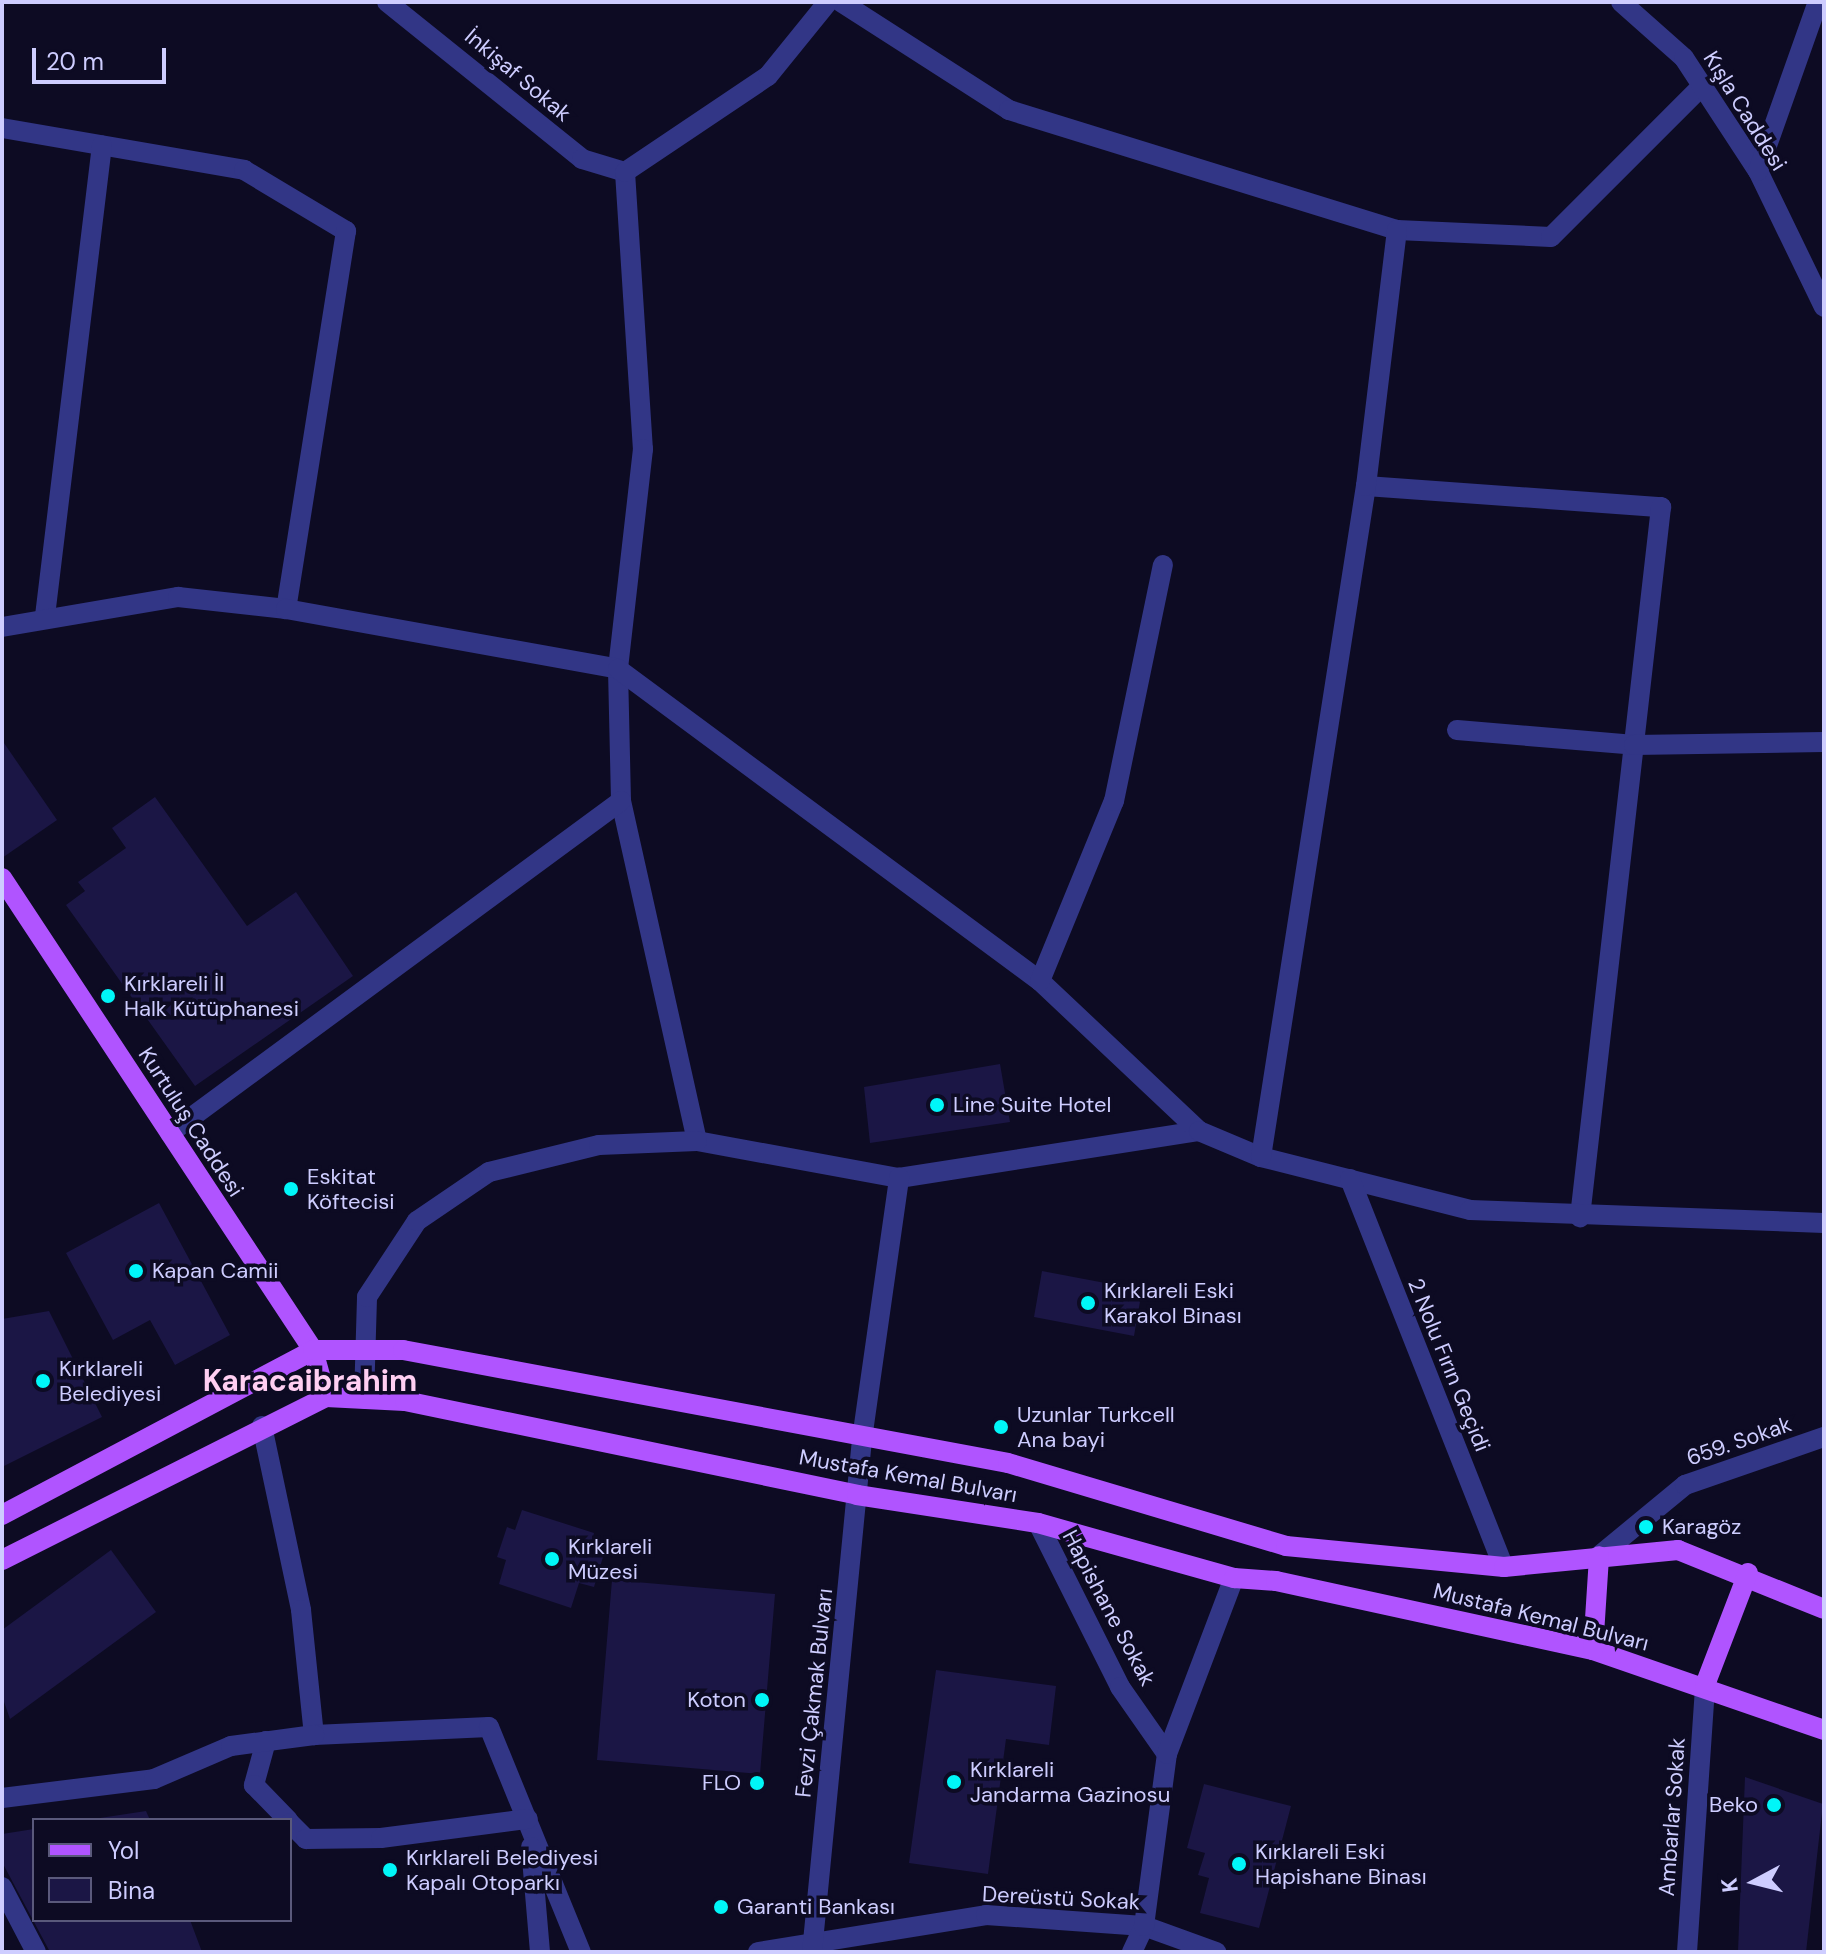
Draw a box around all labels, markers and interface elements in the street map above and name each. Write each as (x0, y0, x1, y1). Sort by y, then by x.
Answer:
street label: İnkişaf Sokak (460, 23, 576, 127)
scale bar (36, 32, 170, 82)
text: 20 m (46, 46, 104, 77)
street label: Kışla Caddesi (1698, 46, 1792, 176)
place label: Kırklareli İl Halk Kütüphanesi (124, 970, 299, 1022)
marker: Kırklareli İl Halk Kütüphanesi (99, 987, 117, 1005)
street label: Kurtuluş Caddesi (133, 1042, 249, 1202)
place label: Line Suite Hotel (953, 1092, 1111, 1118)
marker: Line Suite Hotel (928, 1096, 946, 1114)
place label: Eskitat Köftecisi (307, 1163, 395, 1214)
marker: Eskitat Köftecisi (282, 1180, 300, 1198)
place label: Kapan Camii (152, 1258, 278, 1284)
marker: Kapan Camii (127, 1262, 145, 1280)
street label: 2 Nolu Fırın Geçidi (1402, 1275, 1496, 1455)
place label: Kırklareli Eski Karakol Binası (1104, 1277, 1242, 1328)
marker: Kırklareli Eski Karakol Binası (1079, 1294, 1097, 1312)
place label: Kırklareli Belediyesi (59, 1355, 161, 1406)
district label: Karacaibrahim (203, 1363, 417, 1399)
marker: Kırklareli Belediyesi (34, 1372, 52, 1390)
place label: Uzunlar Turkcell Ana bayi (1017, 1401, 1175, 1452)
street label: 659. Sokak (1683, 1411, 1795, 1471)
marker: Uzunlar Turkcell Ana bayi (992, 1418, 1010, 1436)
street label: Mustafa Kemal Bulvarı (797, 1444, 1019, 1508)
place label: Karagöz (1662, 1514, 1741, 1540)
marker: Karagöz (1637, 1518, 1655, 1536)
street label: Hapishane Sokak (1057, 1526, 1161, 1690)
place label: Kırklareli Müzesi (568, 1533, 652, 1584)
marker: Kırklareli Müzesi (543, 1550, 561, 1568)
street label: Mustafa Kemal Bulvarı (1431, 1577, 1651, 1657)
street label: Fevzi Çakmak Bulvarı (790, 1587, 838, 1799)
place label: Koton (687, 1687, 746, 1713)
marker: Koton (753, 1691, 771, 1709)
street label: Ambarlar Sokak (1653, 1737, 1691, 1897)
place label: Kırklareli Jandarma Gazinosu (970, 1756, 1170, 1808)
place label: FLO (702, 1770, 741, 1796)
marker: Kırklareli Jandarma Gazinosu (945, 1773, 963, 1791)
marker: FLO (748, 1774, 766, 1792)
place label: Beko (1709, 1792, 1758, 1818)
marker: Beko (1765, 1796, 1783, 1814)
legend (32, 1818, 292, 1922)
text: Yol (108, 1835, 139, 1866)
place label: Kırklareli Eski Hapishane Binası (1255, 1838, 1427, 1890)
north arrow (1714, 1842, 1794, 1922)
place label: Kırklareli Belediyesi Kapalı Otoparkı (406, 1844, 598, 1896)
marker: Kırklareli Eski Hapishane Binası (1230, 1855, 1248, 1873)
marker: Kırklareli Belediyesi Kapalı Otoparkı (381, 1861, 399, 1879)
text: Bina (108, 1875, 155, 1906)
text: K (1714, 1876, 1745, 1894)
street label: Dereüstü Sokak (981, 1881, 1141, 1915)
place label: Garanti Bankası (737, 1894, 895, 1920)
marker: Garanti Bankası (712, 1898, 730, 1916)

